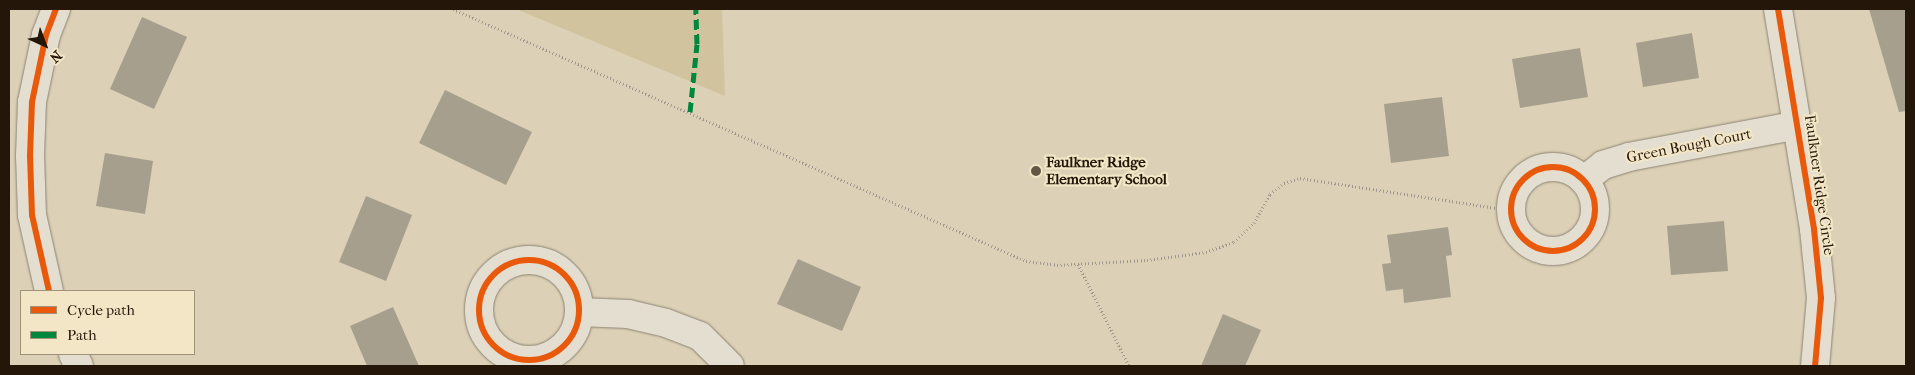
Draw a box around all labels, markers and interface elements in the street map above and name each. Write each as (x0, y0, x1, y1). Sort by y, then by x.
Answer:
north arrow (20, 20, 70, 70)
text: N (46, 46, 65, 66)
street label: Faulkner Ridge Circle (1800, 114, 1838, 256)
street label: Green Bough Court (1625, 125, 1753, 167)
place label: Faulkner Ridge Elementary School (1046, 153, 1167, 188)
marker: Faulkner Ridge Elementary School (1030, 165, 1042, 177)
legend (20, 290, 195, 355)
text: Cycle path (67, 301, 135, 319)
text: Path (67, 326, 97, 344)

